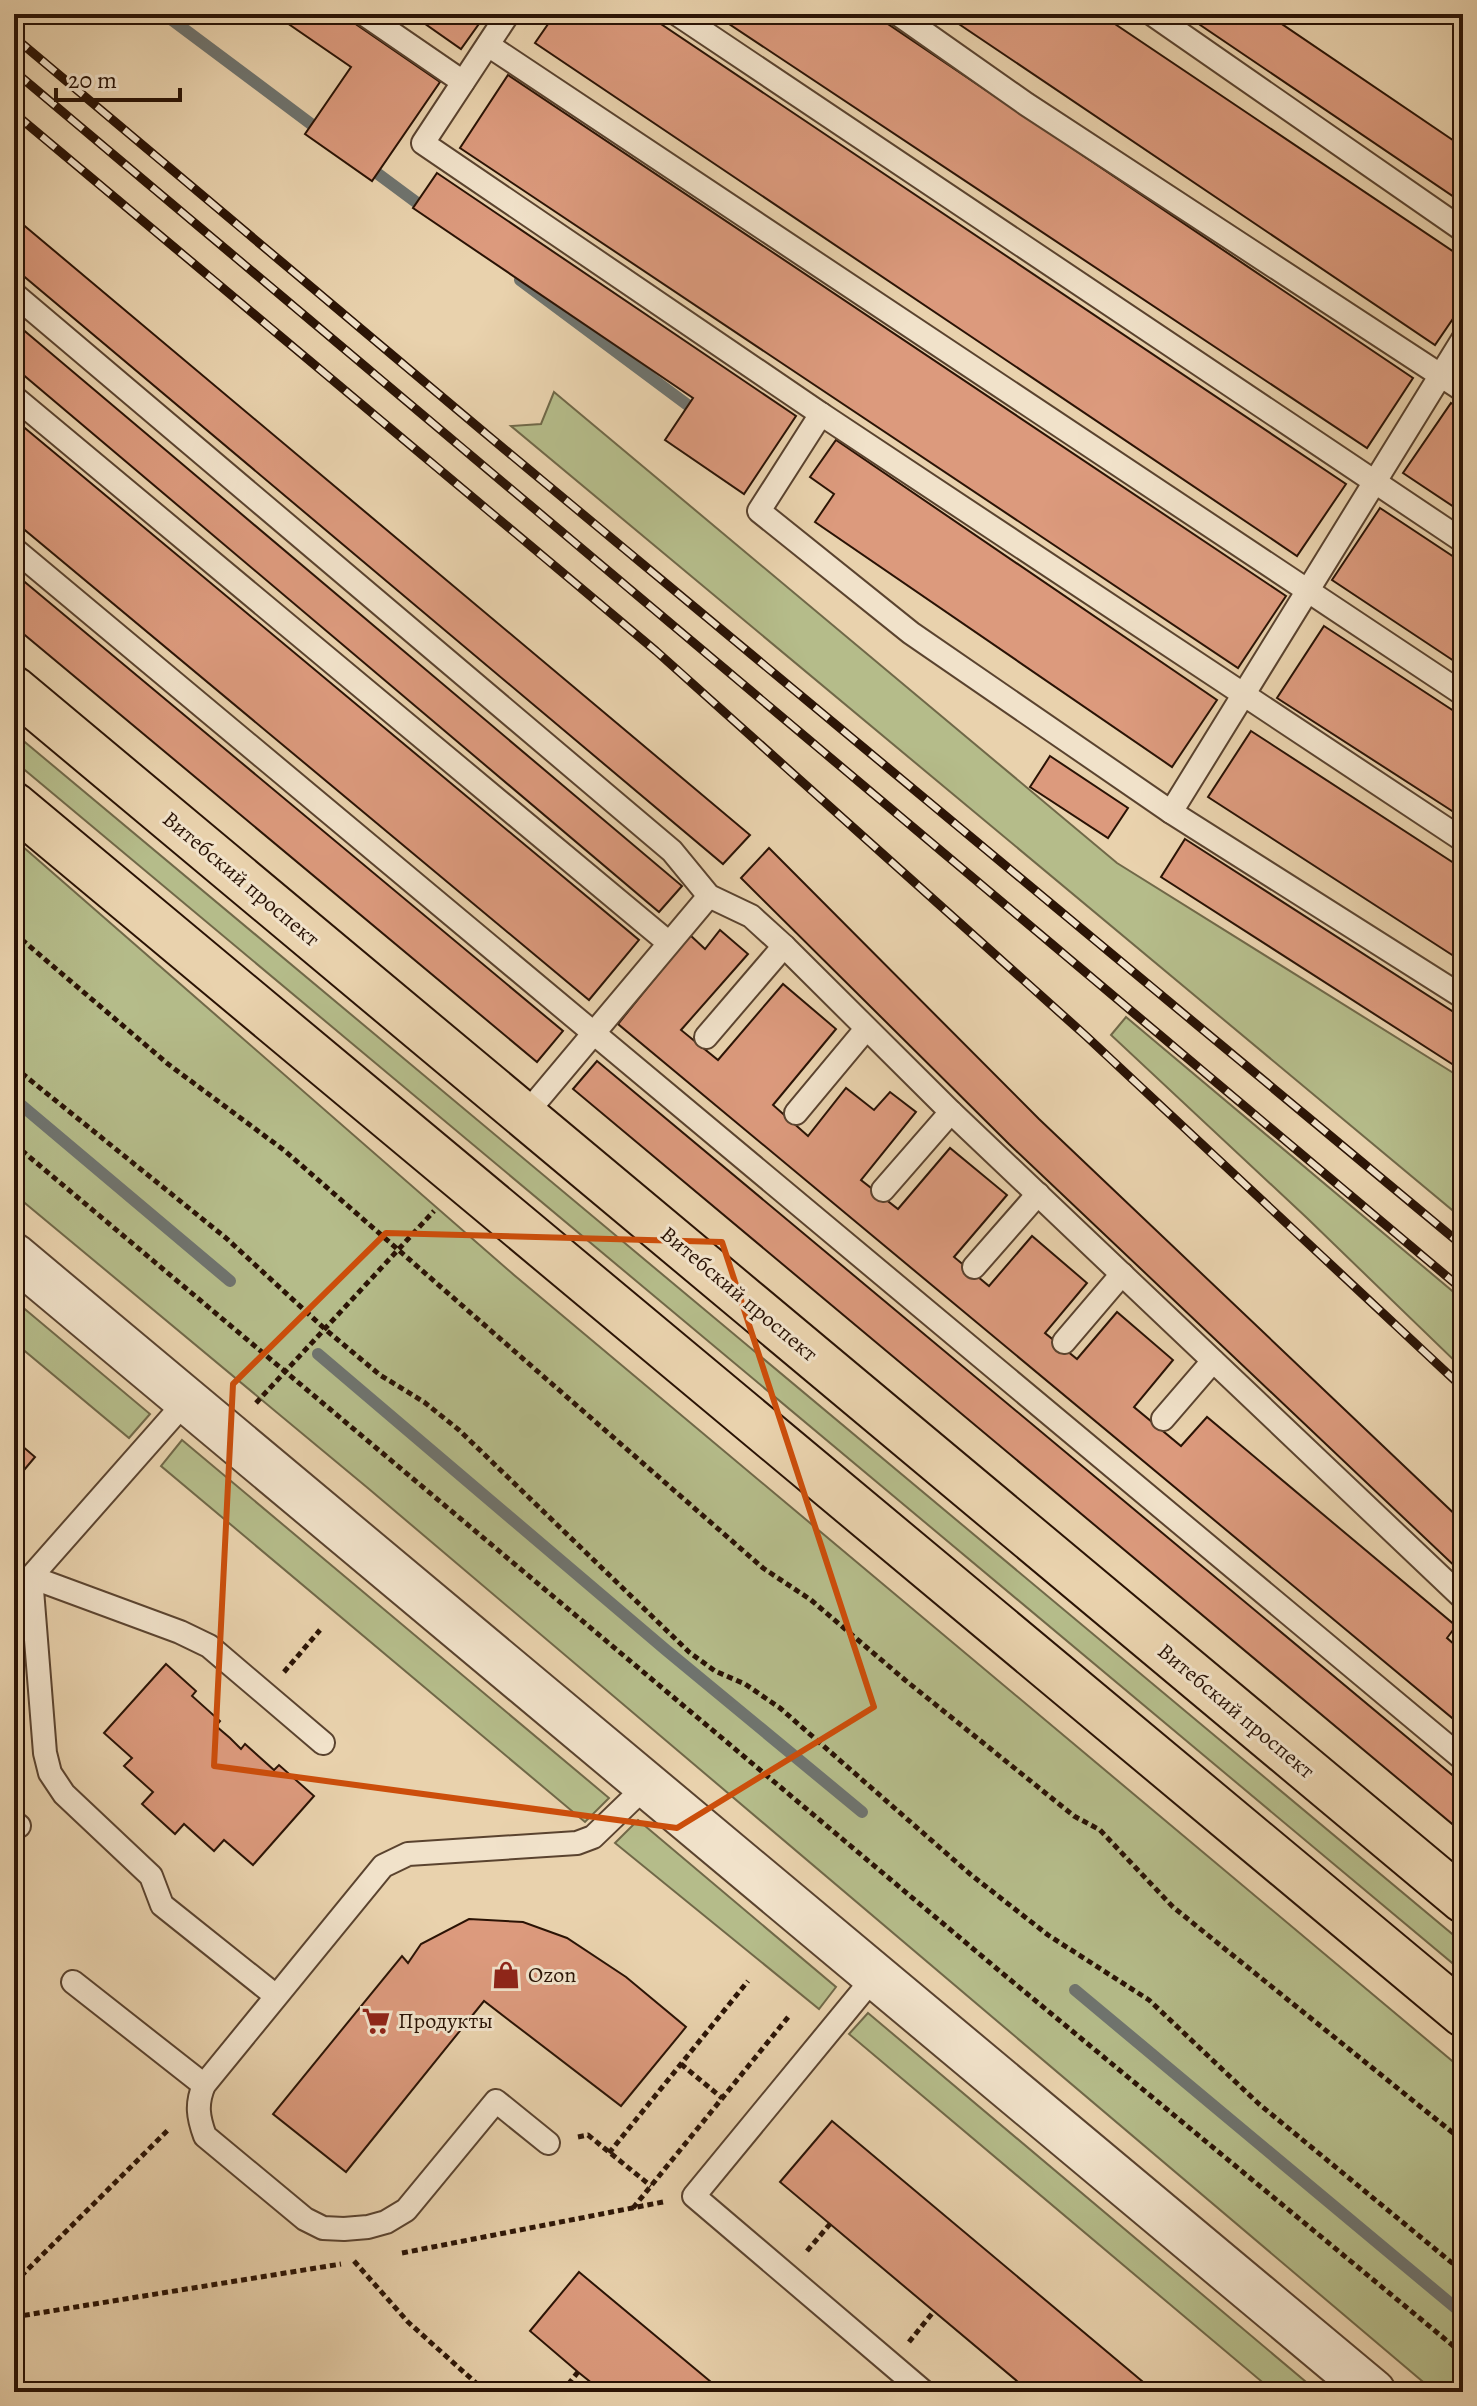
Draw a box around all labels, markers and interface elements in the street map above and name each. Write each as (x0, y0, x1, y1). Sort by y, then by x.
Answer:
scale bar (56, 52, 180, 102)
text: 20 m (68, 64, 117, 96)
street label: Витебский проспект (156, 804, 326, 954)
street label: Витебский проспект (654, 1219, 824, 1369)
street label: Витебский проспект (1151, 1636, 1321, 1786)
shop icon: Ozon (491, 1960, 521, 1990)
place label: Ozon (528, 1960, 576, 1990)
supermarket icon: Продукты (361, 2006, 391, 2036)
place label: Продукты (398, 2006, 493, 2036)

